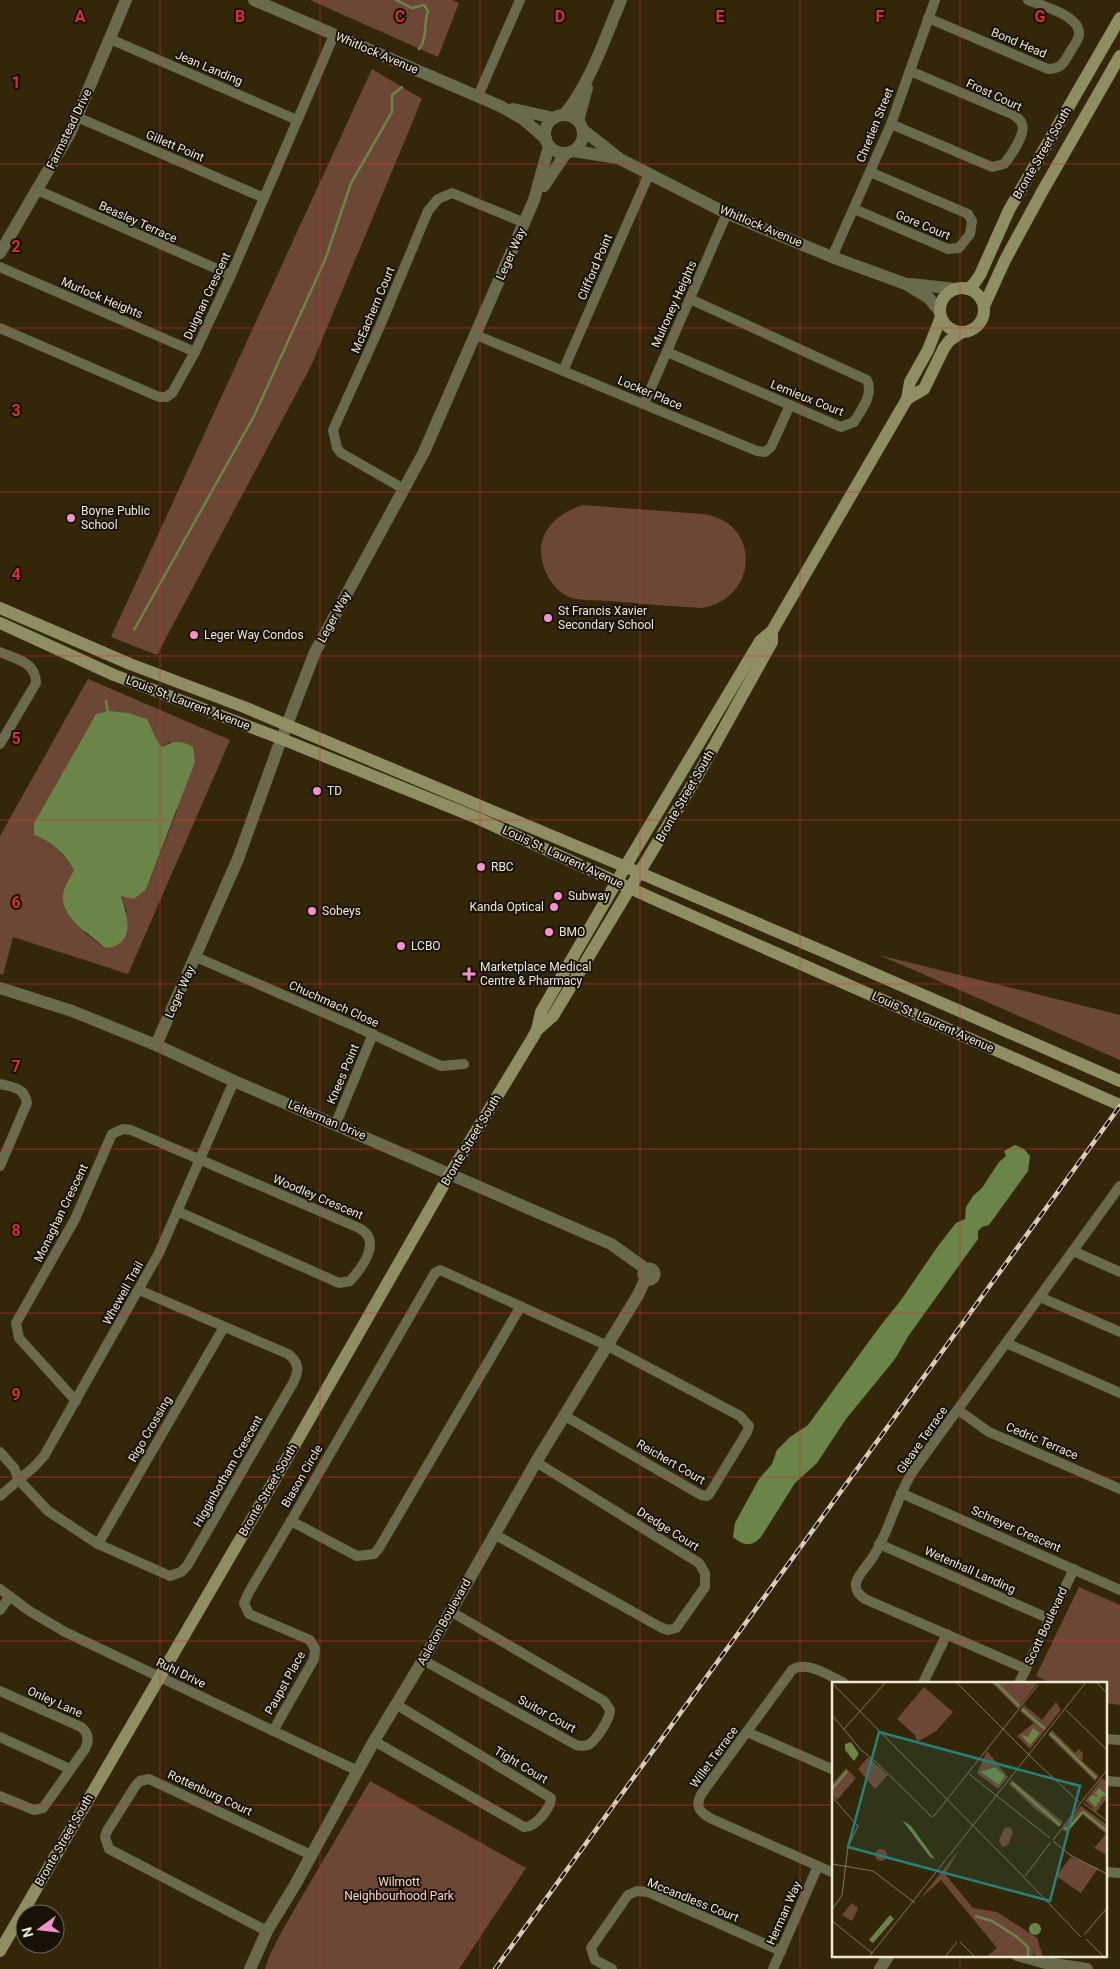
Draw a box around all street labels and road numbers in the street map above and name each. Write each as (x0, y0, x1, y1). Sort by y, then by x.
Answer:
street label: Bond Head (989, 25, 1049, 61)
street label: Whitlock Avenue (334, 29, 420, 77)
street label: Jean Landing (173, 48, 245, 88)
street label: Frost Court (964, 76, 1024, 114)
street label: Chretien Street (854, 86, 896, 164)
street label: Farmstead Drive (44, 87, 94, 171)
street label: Bronte Street South (1010, 105, 1074, 201)
street label: Gillett Point (144, 127, 206, 165)
street label: Beasley Terrace (97, 198, 179, 246)
street label: Whitlock Avenue (718, 202, 804, 250)
street label: Gore Court (894, 207, 952, 243)
street label: Leger Way (493, 225, 529, 282)
street label: Clifford Point (575, 232, 615, 302)
street label: Duignan Crescent (181, 250, 233, 342)
street label: Mulroney Heights (649, 258, 699, 350)
street label: McEachern Court (348, 265, 398, 355)
street label: Murlock Heights (59, 274, 145, 322)
street label: Locker Place (616, 373, 684, 413)
street label: Lemieux Court (768, 377, 846, 419)
street label: Leger Way (315, 589, 353, 645)
street label: Louis St. Laurent Avenue (124, 673, 252, 733)
street label: Bronte Street South (653, 748, 717, 844)
street label: Louis St. Laurent Avenue (500, 823, 626, 891)
street label: Leger Way (162, 963, 198, 1020)
street label: Chuchmach Close (287, 978, 381, 1030)
street label: Louis St. Laurent Avenue (870, 989, 996, 1055)
street label: Knees Point (324, 1042, 362, 1106)
street label: Bronte Street South (438, 1092, 504, 1188)
street label: Leiterman Drive (286, 1097, 368, 1143)
street label: Monaghan Crescent (31, 1162, 91, 1264)
street label: Woodley Crescent (271, 1172, 365, 1222)
street label: Whewell Trail (100, 1259, 146, 1327)
street label: Rigo Crossing (125, 1393, 175, 1465)
street label: Gleave Terrace (894, 1404, 950, 1476)
street label: Higginbotham Crescent (190, 1413, 266, 1529)
street label: Cedric Terrace (1004, 1420, 1080, 1462)
street label: Reichert Court (634, 1437, 708, 1487)
street label: Bronte Street South (236, 1442, 300, 1538)
street label: Biason Circle (278, 1442, 326, 1510)
street label: Schreyer Crescent (969, 1503, 1063, 1555)
street label: Dredge Court (634, 1504, 702, 1554)
street label: Wetenhall Landing (922, 1544, 1018, 1596)
street label: Asleton Boulevard (414, 1576, 474, 1668)
street label: Scott Boulevard (1022, 1585, 1070, 1667)
street label: Paupst Place (262, 1649, 308, 1717)
street label: Ruhl Drive (154, 1655, 208, 1691)
street label: Onley Lane (25, 1684, 85, 1720)
street label: Suitor Court (516, 1692, 578, 1736)
street label: Willet Terrace (687, 1724, 741, 1790)
street label: Tight Court (492, 1744, 550, 1786)
street label: Rottenburg Court (166, 1767, 255, 1819)
street label: Bronte Street South (32, 1792, 96, 1888)
street label: Mccandless Court (645, 1875, 741, 1925)
street label: Herman Way (764, 1879, 804, 1947)

